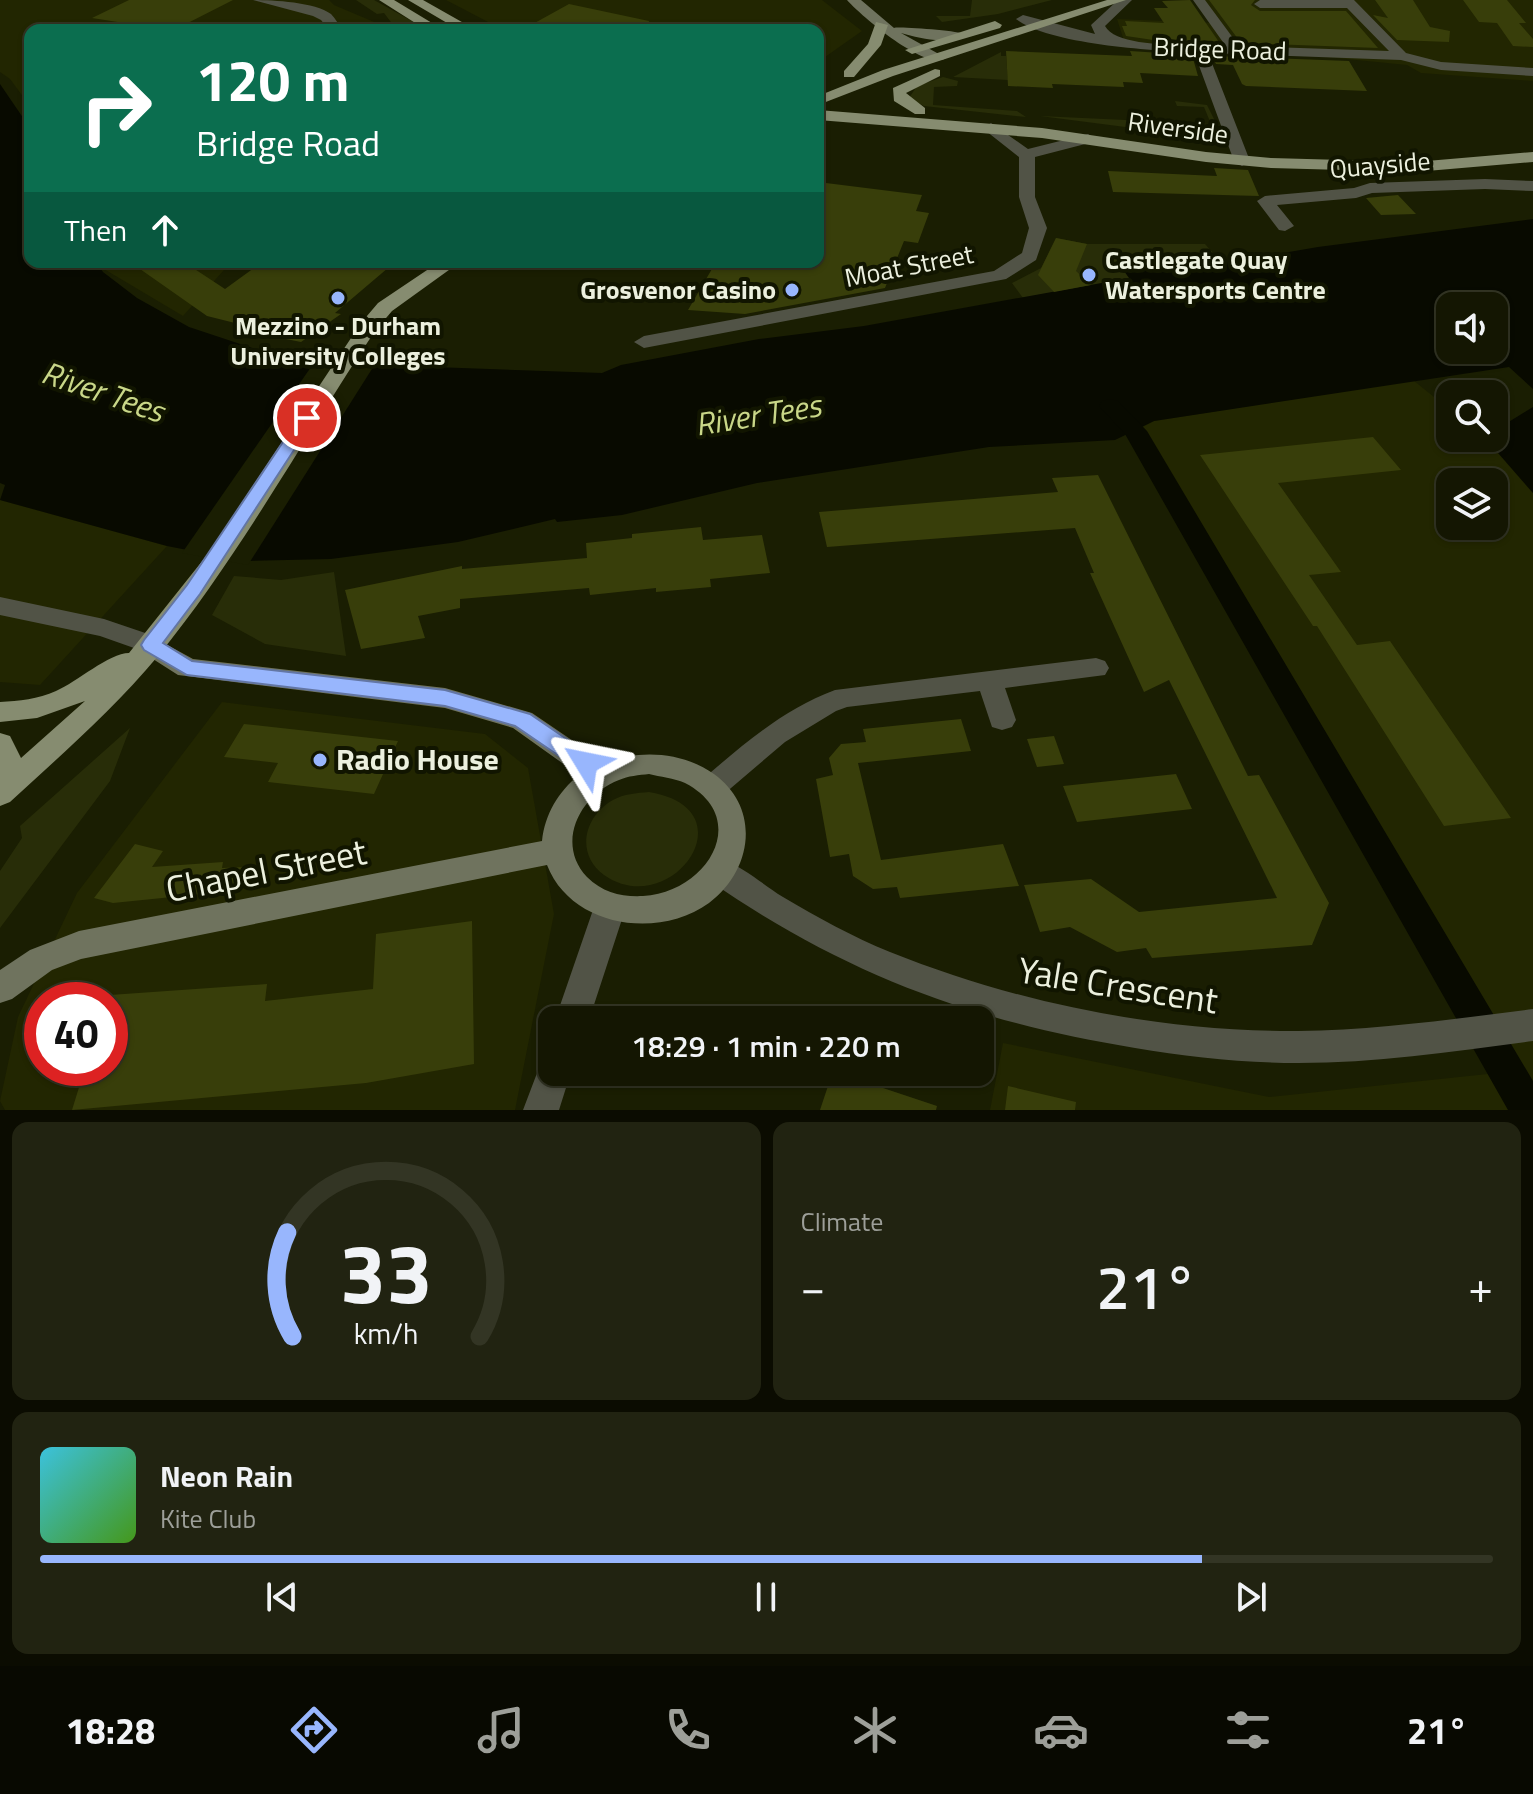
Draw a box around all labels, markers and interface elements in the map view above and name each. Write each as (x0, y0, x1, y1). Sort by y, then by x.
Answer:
street label: Bridge Road (1153, 27, 1287, 70)
text: 120 m (196, 38, 349, 123)
icon: right (64, 56, 168, 160)
street label: Riverside (1125, 101, 1231, 154)
text: Bridge Road (196, 115, 380, 170)
street label: Quayside (1328, 141, 1432, 188)
text: Then (64, 207, 127, 253)
icon: ahead (143, 208, 187, 252)
street label: Moat Street (841, 234, 977, 297)
place label: Castlegate Quay Watersports Centre (1105, 240, 1326, 309)
marker: Castlegate Quay Watersports Centre (1080, 266, 1098, 284)
place label: Grosvenor Casino (580, 270, 776, 309)
marker: Grosvenor Casino (783, 281, 801, 299)
marker: Mezzino - Durham University Colleges (329, 289, 347, 307)
map controls (1436, 292, 1508, 540)
button: sound (1436, 292, 1508, 364)
place label: Mezzino - Durham University Colleges (230, 306, 446, 375)
water label: River Tees (36, 348, 173, 435)
water label: River Tees (692, 380, 826, 448)
button: search (1436, 380, 1508, 452)
pin (273, 384, 341, 452)
icon: arrive (285, 396, 329, 440)
button: layers (1436, 468, 1508, 540)
position arrow (544, 721, 628, 805)
place label: Radio House (336, 736, 499, 782)
marker: Radio House (311, 751, 329, 769)
street label: Chapel Street (161, 823, 371, 916)
street label: Yale Crescent (1014, 942, 1222, 1027)
speed limit sign: 40 (24, 982, 128, 1086)
text: 18:29 · 1 min · 220 m (631, 1023, 901, 1069)
text: Climate (801, 1202, 883, 1241)
text: 33 (340, 1209, 433, 1335)
text: 21° (1096, 1241, 1197, 1332)
text: − (801, 1253, 825, 1320)
text: + (1468, 1253, 1493, 1320)
text: km/h (354, 1312, 419, 1355)
text: Neon Rain (160, 1453, 293, 1499)
text: Kite Club (160, 1499, 256, 1538)
icon: previous (260, 1575, 304, 1619)
icon: pause (744, 1575, 788, 1619)
icon: next (1229, 1575, 1273, 1619)
icon: directions (286, 1702, 342, 1758)
icon: music (473, 1702, 529, 1758)
icon: phone (660, 1702, 716, 1758)
icon: climate (847, 1702, 903, 1758)
icon: car (1033, 1702, 1089, 1758)
icon: filters (1220, 1702, 1276, 1758)
text: 18:28 (65, 1703, 155, 1758)
text: 21° (1407, 1703, 1468, 1758)

